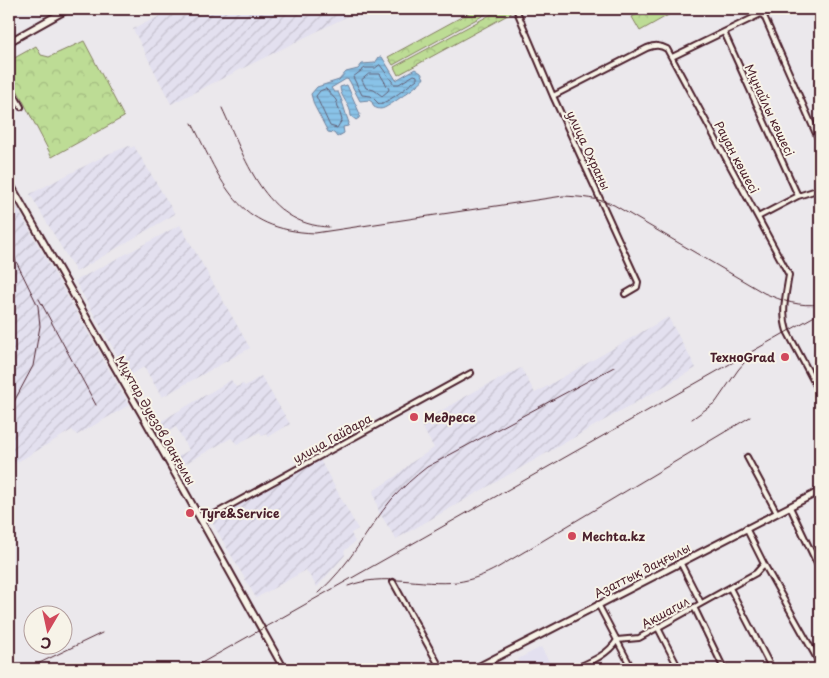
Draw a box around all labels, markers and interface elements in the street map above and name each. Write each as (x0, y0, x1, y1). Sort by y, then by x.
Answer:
street label: Мұнайлы көшесі (741, 61, 799, 159)
street label: улица Охраны (563, 107, 615, 193)
street label: Рауан көшесі (710, 118, 764, 196)
place label: ТехноGrad (710, 348, 775, 366)
marker: ТехноGrad (779, 351, 791, 363)
street label: Мұхтар Әуезов даңғылы (112, 352, 200, 488)
place label: Медресе (424, 408, 476, 426)
street label: улица Гайдара (289, 409, 375, 467)
marker: Медресе (408, 411, 420, 423)
place label: Tyre&Service (200, 504, 280, 522)
marker: Tyre&Service (184, 507, 196, 519)
place label: Mechta.kz (582, 527, 646, 545)
marker: Mechta.kz (566, 530, 578, 542)
street label: Азаттық даңғылы (591, 538, 693, 602)
street label: Акшагил (638, 591, 692, 633)
north arrow (22, 606, 72, 656)
text: С (39, 632, 53, 655)

